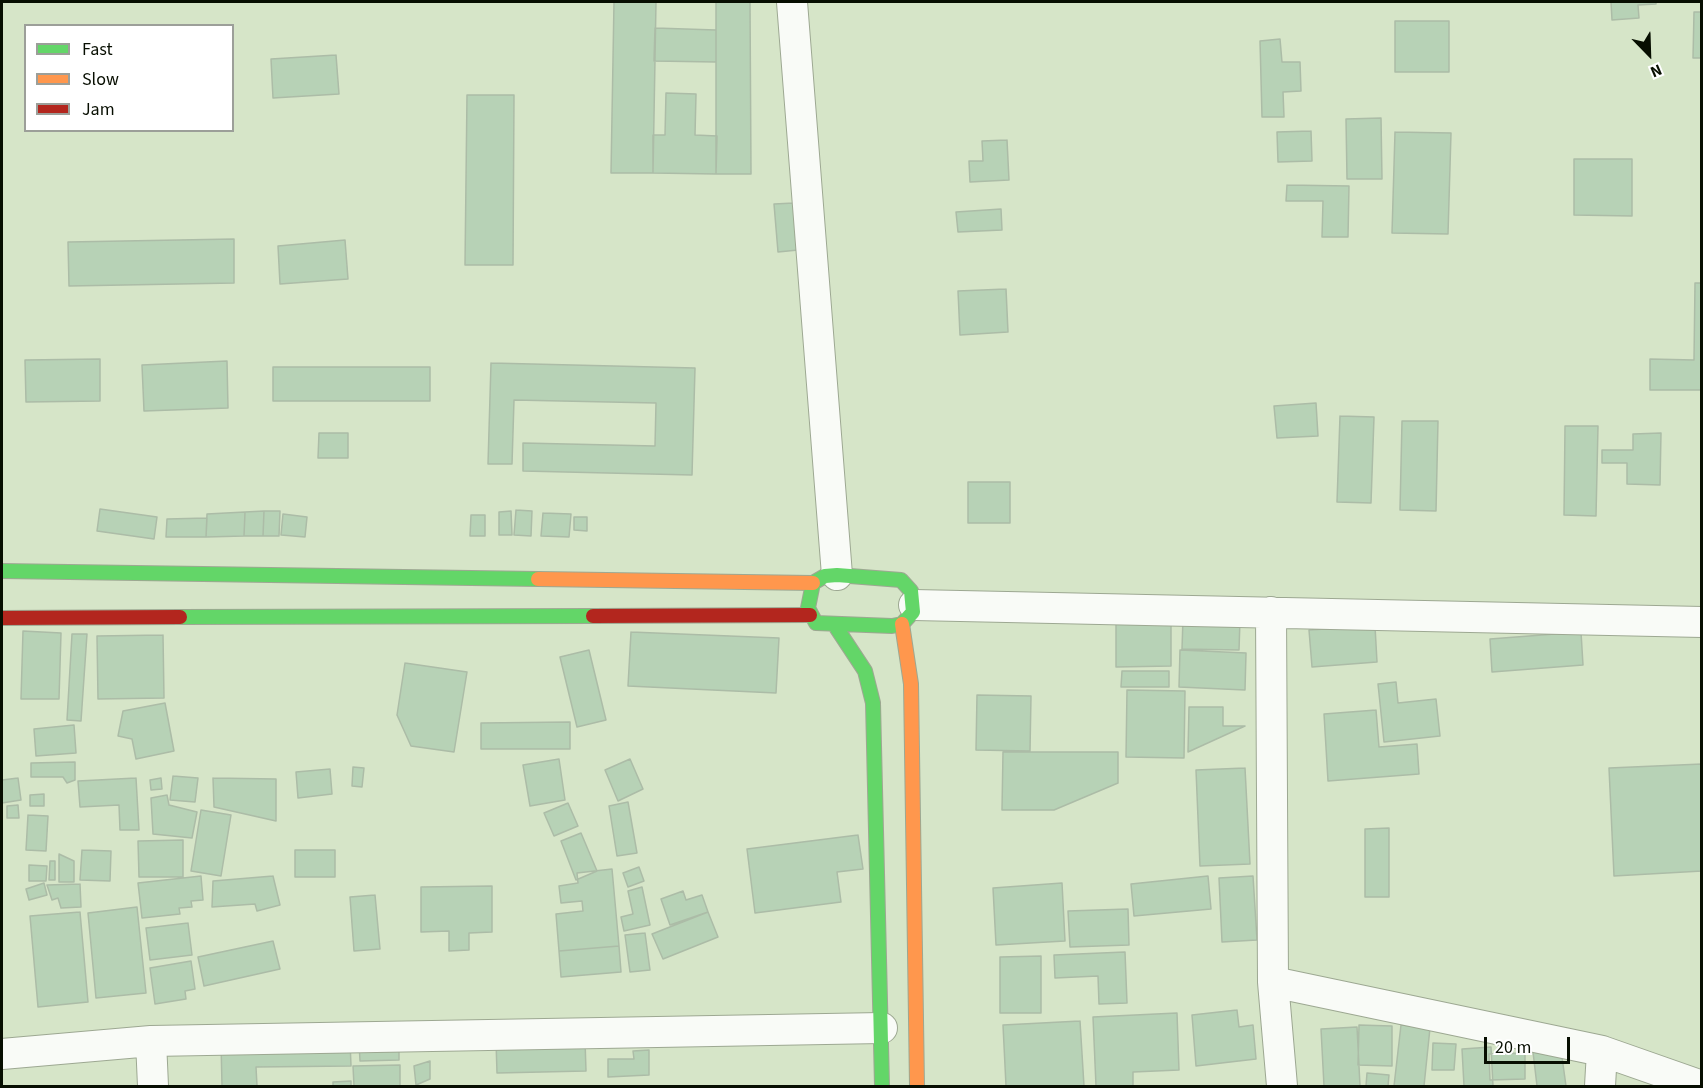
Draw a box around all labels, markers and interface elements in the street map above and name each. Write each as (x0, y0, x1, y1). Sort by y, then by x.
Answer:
legend (24, 24, 234, 132)
north arrow (1619, 24, 1679, 84)
text: Fast (82, 37, 113, 62)
text: N (1647, 58, 1665, 83)
text: Slow (82, 67, 119, 92)
text: Jam (82, 97, 115, 122)
scale bar (1487, 1025, 1572, 1063)
text: 20 m (1495, 1035, 1531, 1060)

